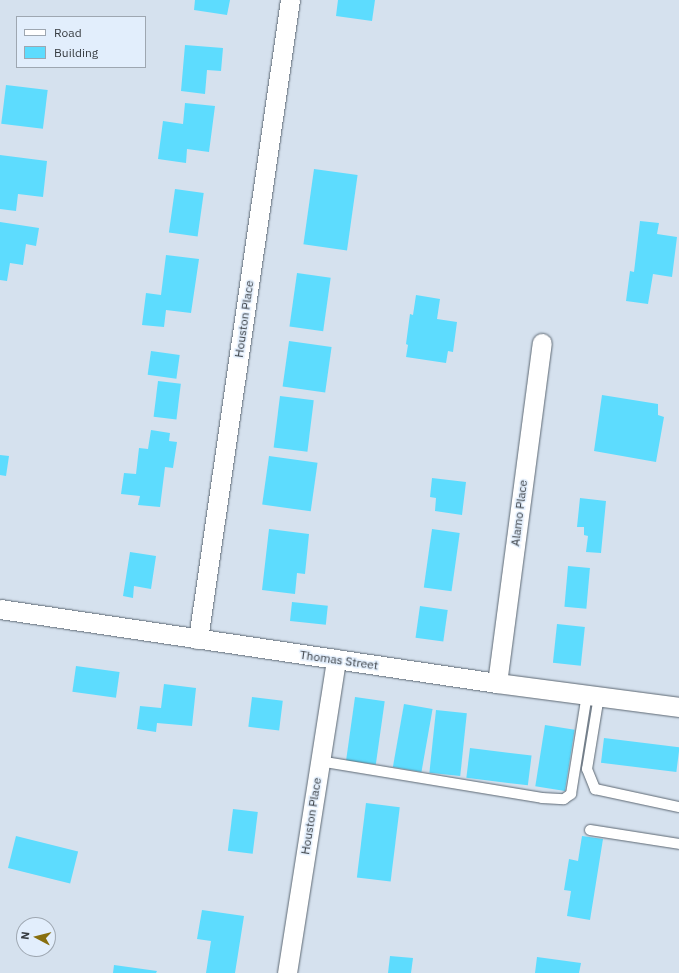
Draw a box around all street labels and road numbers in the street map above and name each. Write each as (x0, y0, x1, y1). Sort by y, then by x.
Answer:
street label: Houston Place (231, 279, 257, 359)
street label: Alamo Place (508, 479, 530, 547)
street label: Thomas Street (299, 647, 379, 673)
street label: Houston Place (298, 776, 324, 856)

